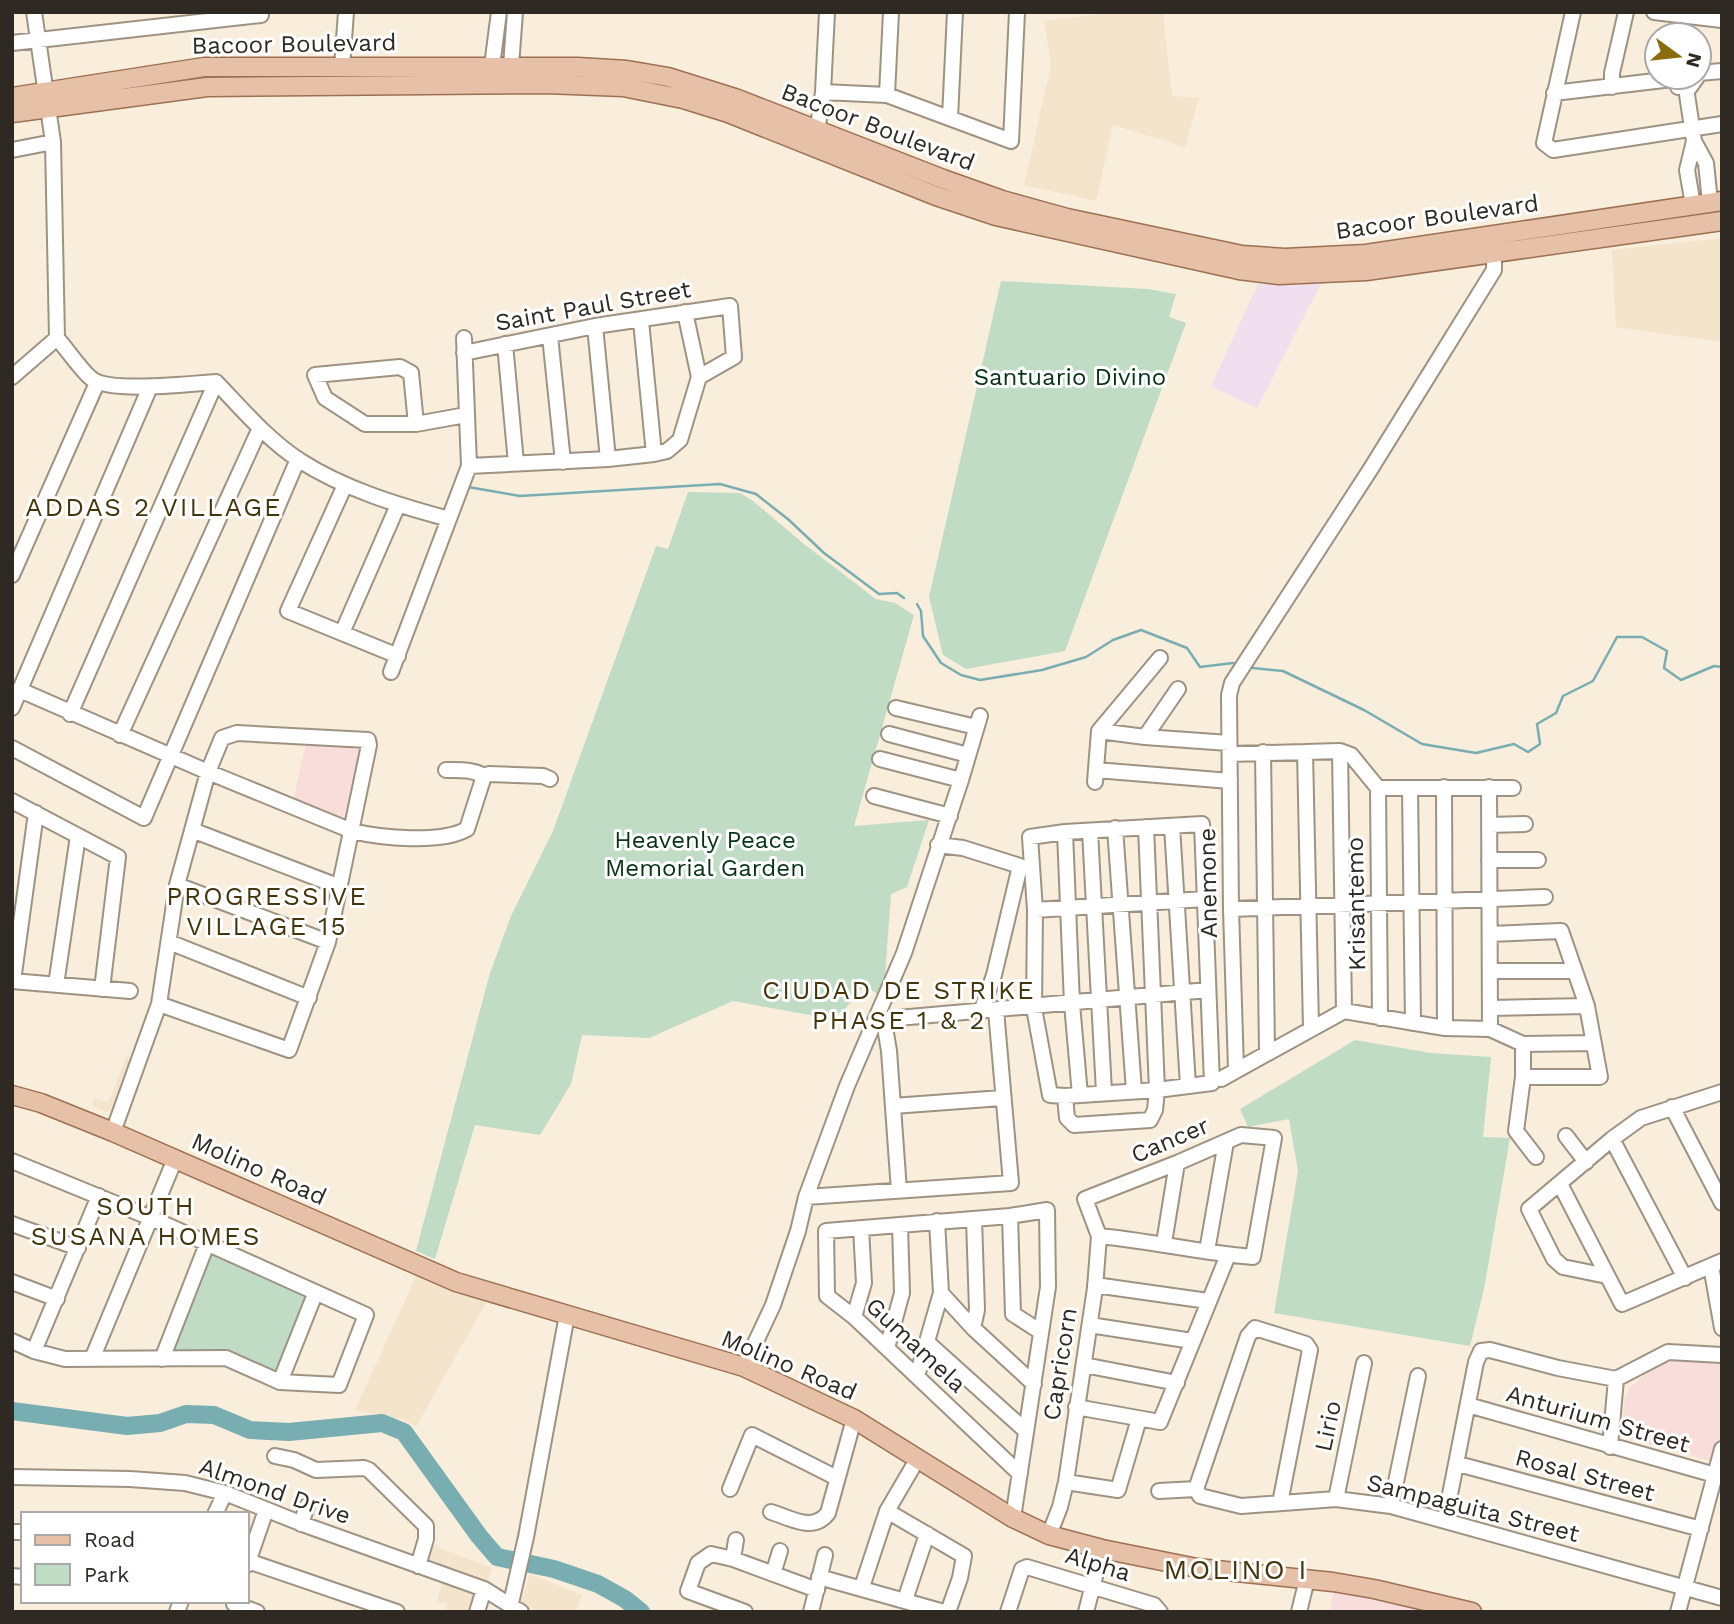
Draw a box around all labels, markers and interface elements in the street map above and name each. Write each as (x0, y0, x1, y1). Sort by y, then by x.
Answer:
north arrow (1643, 21, 1713, 91)
street label: Bacoor Boulevard (191, 28, 397, 60)
text: N (1681, 50, 1707, 70)
street label: Bacoor Boulevard (777, 77, 979, 177)
street label: Bacoor Boulevard (1334, 189, 1540, 245)
street label: Saint Paul Street (493, 275, 693, 337)
park label: Santuario Divino (974, 363, 1166, 391)
district label: ADDAS 2 VILLAGE (25, 492, 283, 522)
park label: Heavenly Peace Memorial Garden (605, 826, 805, 882)
street label: Anemone (1193, 827, 1223, 939)
street label: Krisantemo (1341, 837, 1371, 971)
district label: PROGRESSIVE VILLAGE 15 (166, 881, 368, 941)
district label: CIUDAD DE STRIKE PHASE 1 & 2 (762, 975, 1036, 1035)
street label: Cancer (1127, 1111, 1213, 1169)
street label: Molino Road (187, 1127, 331, 1211)
district label: SOUTH SUSANA HOMES (31, 1191, 261, 1251)
street label: Gumamela (860, 1292, 972, 1398)
street label: Capricorn (1037, 1306, 1083, 1422)
street label: Molino Road (717, 1324, 861, 1406)
street label: Anturium Street (1503, 1379, 1693, 1459)
street label: Lirio (1309, 1398, 1347, 1454)
street label: Rosal Street (1512, 1443, 1658, 1507)
street label: Almond Drive (196, 1452, 354, 1530)
street label: Sampaguita Street (1364, 1468, 1582, 1548)
legend (21, 1512, 248, 1603)
text: Road (84, 1527, 135, 1552)
street label: Alpha (1062, 1541, 1134, 1587)
district label: MOLINO I (1163, 1553, 1309, 1586)
text: Park (84, 1562, 129, 1587)

